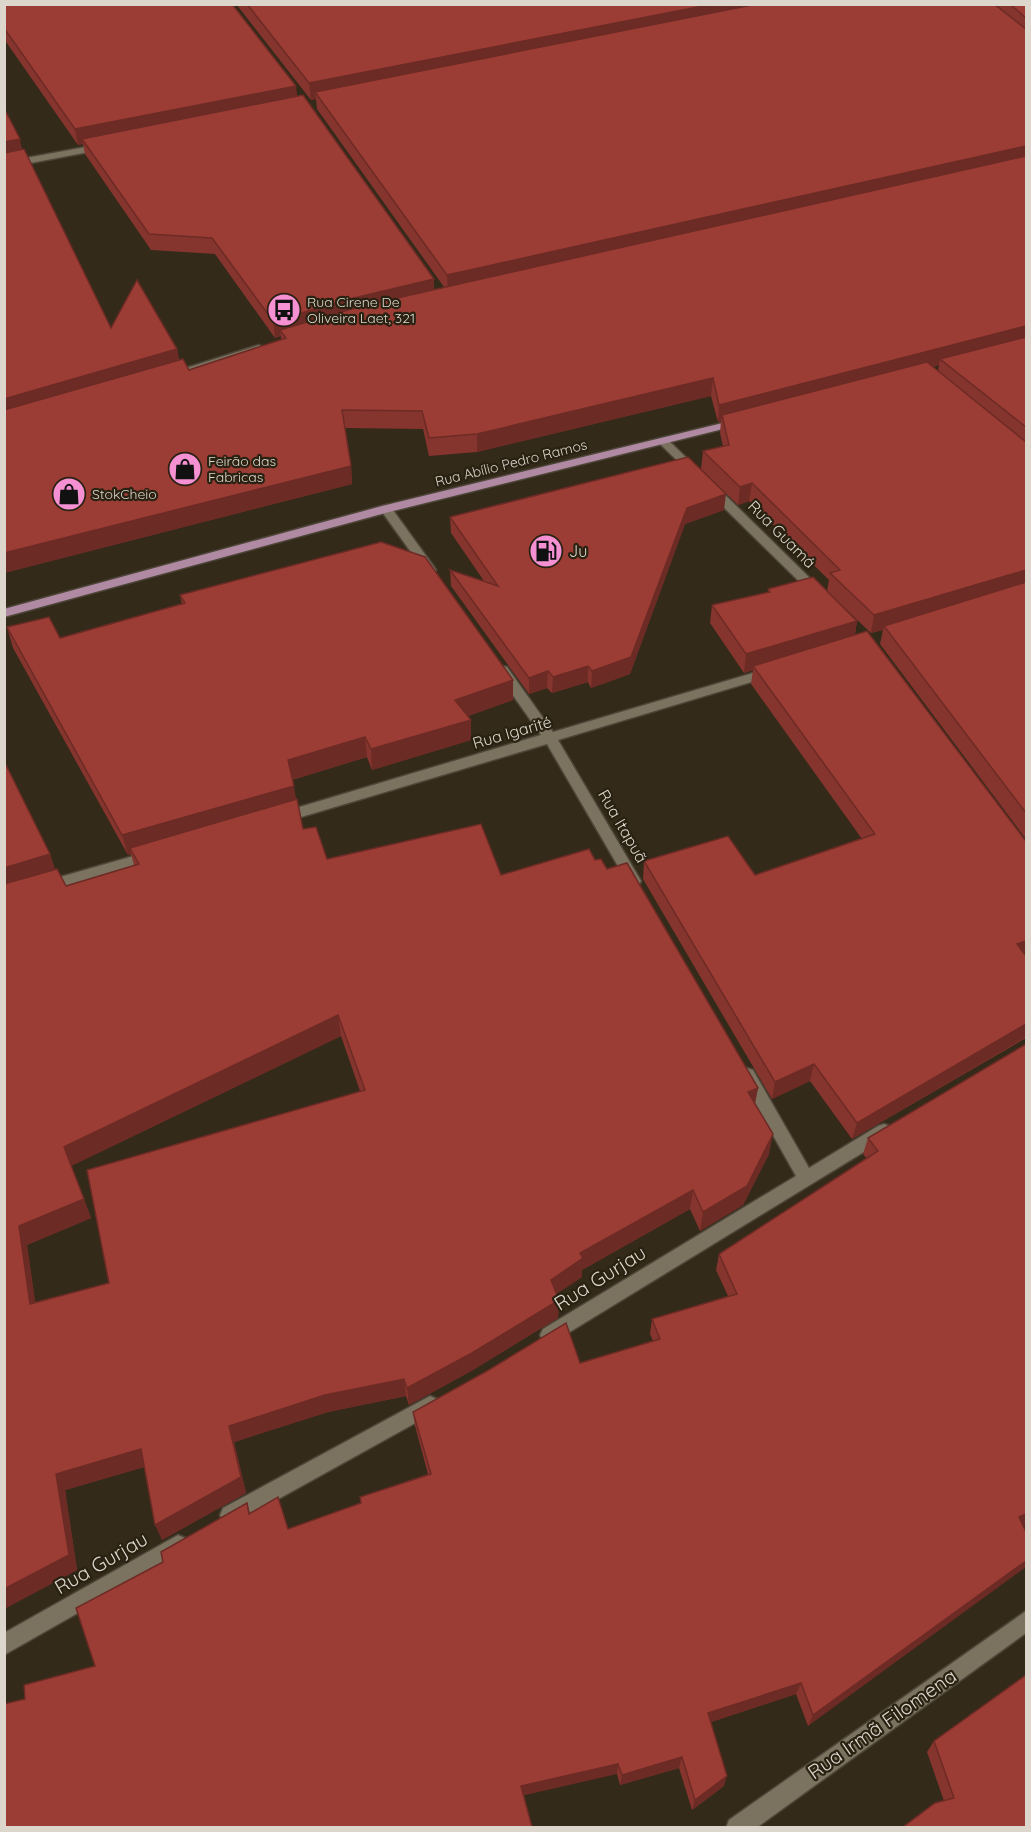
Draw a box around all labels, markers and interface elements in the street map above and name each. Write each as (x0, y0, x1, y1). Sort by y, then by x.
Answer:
bus stop icon: Rua Cirene De Oliveira Laet, 321 (266, 292, 302, 328)
place label: Rua Cirene De Oliveira Laet, 321 (307, 293, 415, 327)
street label: Rua Abílio Pedro Ramos (433, 435, 589, 491)
shop icon: Feirão das Fabricas (167, 451, 203, 487)
place label: Feirão das Fabricas (208, 452, 276, 486)
shop icon: StokCheio (51, 476, 87, 512)
place label: StokCheio (92, 485, 157, 503)
street label: Rua Guamá (744, 496, 820, 572)
fuel station icon: Ju (528, 533, 564, 569)
place label: Ju (569, 541, 587, 561)
street label: Rua Igarité (470, 711, 554, 753)
street label: Rua Itapuã (594, 786, 652, 866)
street label: Rua Gurjau (549, 1240, 650, 1316)
street label: Rua Gurjau (50, 1526, 152, 1599)
street label: Rua Irmã Filomena (802, 1663, 961, 1784)

